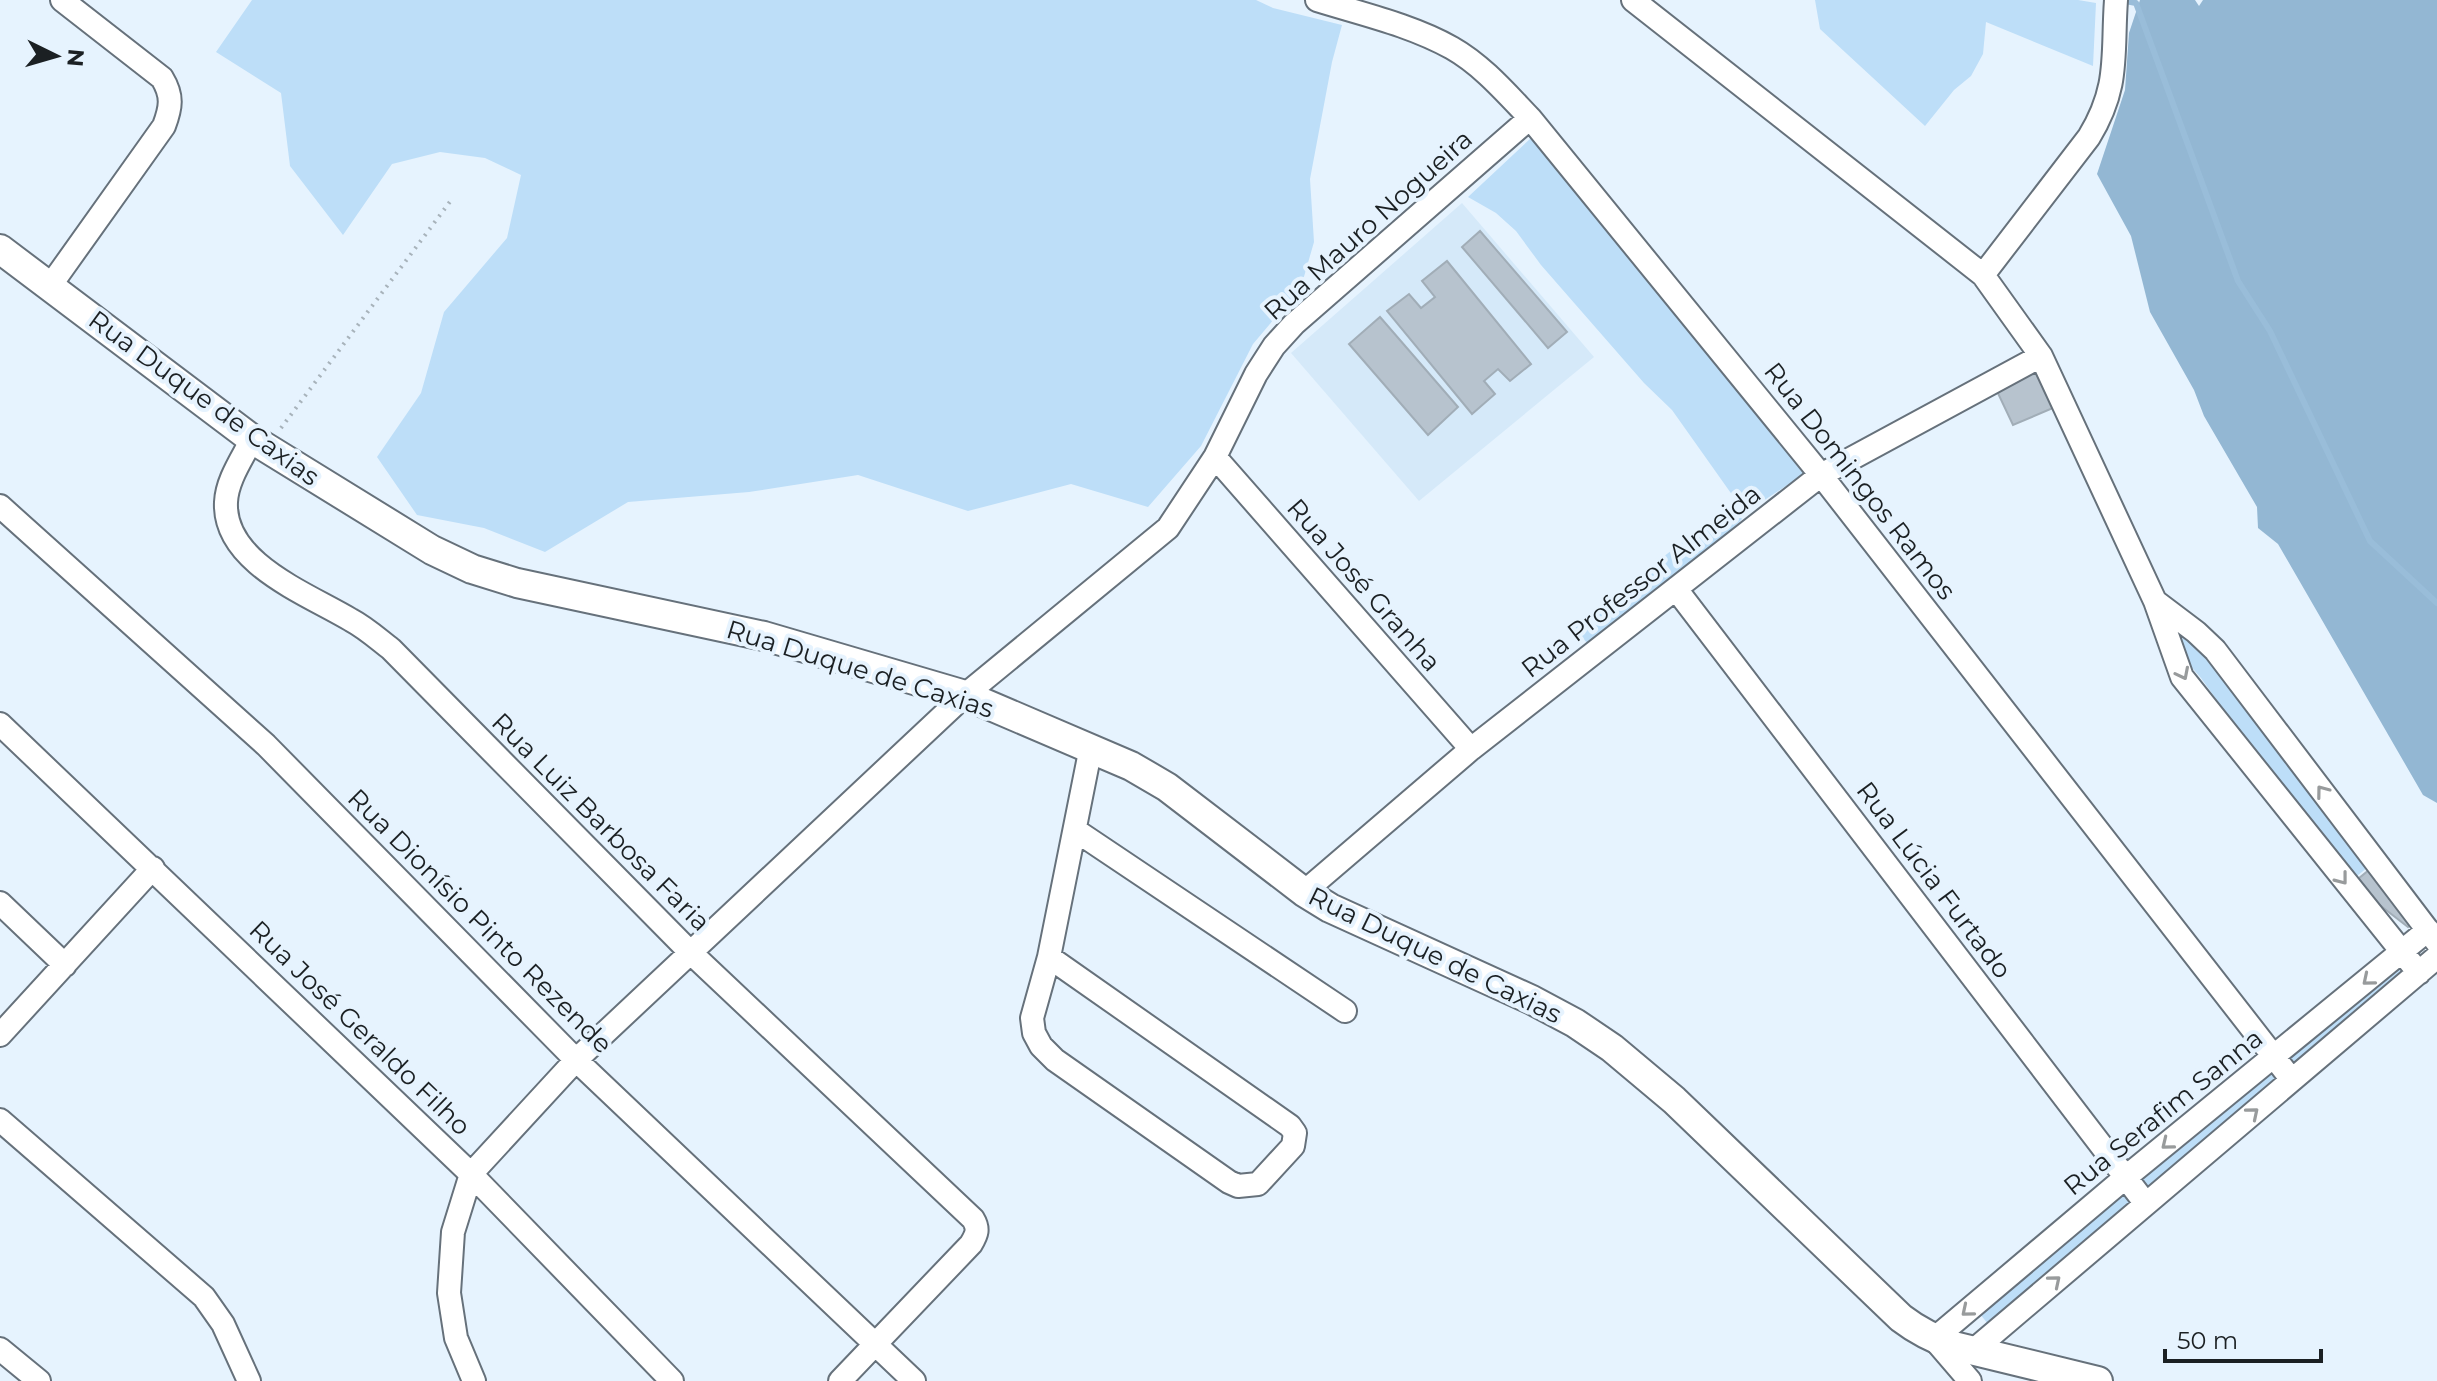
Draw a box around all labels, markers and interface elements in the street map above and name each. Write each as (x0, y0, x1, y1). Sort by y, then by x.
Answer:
north arrow (16, 16, 96, 96)
text: N (61, 48, 90, 68)
street label: Rua Mauro Nogueira (1257, 123, 1479, 327)
street label: Rua Duque de Caxias (82, 303, 326, 493)
street label: Rua Domingos Ramos (1757, 356, 1963, 606)
street label: Rua Professor Almeida (1515, 478, 1767, 684)
street label: Rua José Granha (1280, 492, 1448, 678)
street label: Rua Duque de Caxias (723, 613, 997, 725)
one-way arrow (2173, 665, 2188, 680)
street label: Rua Luiz Barbosa Faria (485, 706, 717, 938)
street label: Rua Lúcia Furtado (1850, 775, 2018, 985)
street label: Rua Dionísio Pinto Rezende (341, 782, 619, 1060)
one-way arrow (2317, 785, 2331, 800)
one-way arrow (2332, 870, 2347, 884)
street label: Rua Duque de Caxias (1303, 880, 1567, 1030)
street label: Rua José Geraldo Filho (243, 914, 477, 1142)
one-way arrow (2363, 970, 2377, 985)
street label: Rua Serafim Sanna (2057, 1022, 2269, 1202)
one-way arrow (2244, 1108, 2258, 1123)
one-way arrow (2161, 1135, 2176, 1149)
one-way arrow (2045, 1277, 2060, 1291)
one-way arrow (1962, 1301, 1977, 1316)
scale bar (2165, 1313, 2321, 1363)
text: 50 m (2177, 1326, 2238, 1355)

